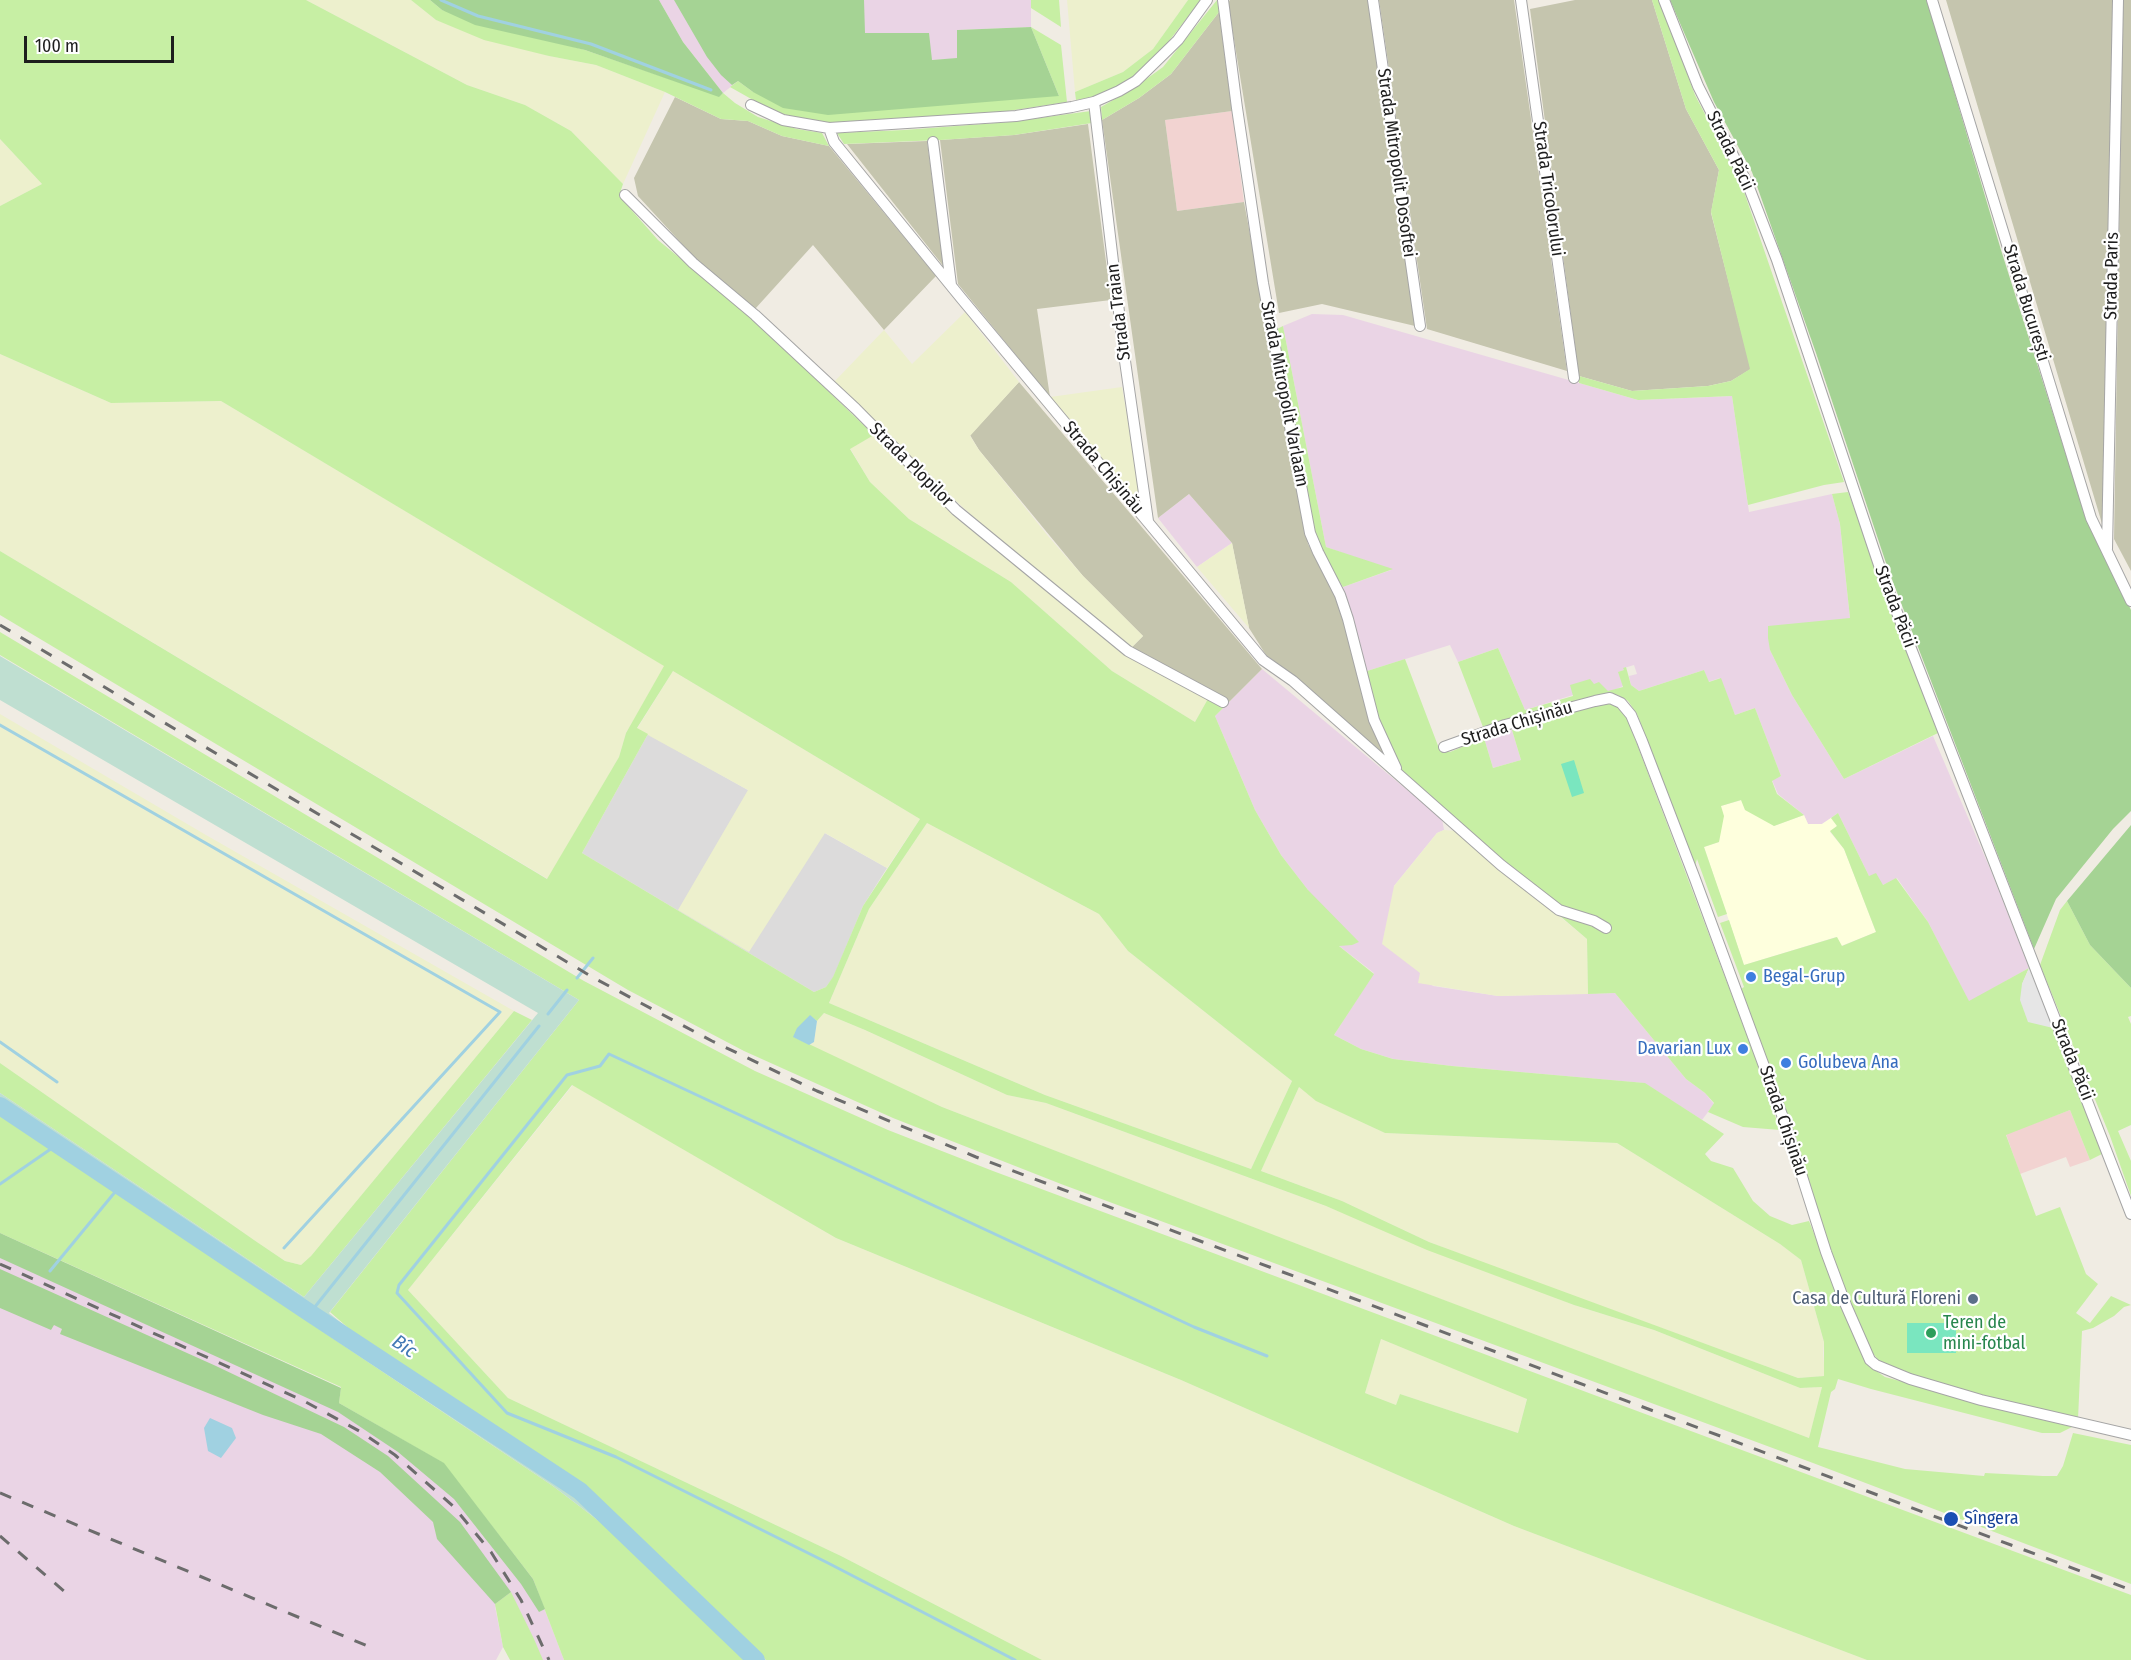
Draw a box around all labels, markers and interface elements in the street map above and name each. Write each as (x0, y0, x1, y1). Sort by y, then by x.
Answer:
scale bar (27, 24, 177, 62)
text: 100 m (35, 35, 79, 57)
street label: Strada Mitropolit Dosoftei (1372, 67, 1420, 259)
street label: Strada Păcii (1701, 108, 1759, 194)
street label: Strada Tricolorului (1528, 120, 1568, 258)
street label: Strada Paris (2100, 232, 2124, 320)
street label: Strada București (1998, 242, 2054, 364)
street label: Strada Traian (1102, 262, 1136, 362)
street label: Strada Mitropolit Varlaam (1255, 299, 1313, 489)
street label: Strada Chișinău (1058, 417, 1148, 519)
street label: Strada Plopilor (864, 418, 958, 512)
street label: Strada Păcii (1869, 563, 1921, 651)
street label: Strada Chișinău (1459, 697, 1575, 751)
place label: Begal-Grup (1763, 966, 1845, 988)
marker: Begal-Grup (1744, 970, 1758, 984)
street label: Strada Păcii (2046, 1016, 2098, 1104)
place label: Davarian Lux (1637, 1038, 1731, 1060)
marker: Davarian Lux (1736, 1042, 1750, 1056)
place label: Golubeva Ana (1798, 1052, 1899, 1074)
marker: Golubeva Ana (1779, 1056, 1793, 1070)
street label: Strada Chișinău (1754, 1063, 1812, 1179)
place label: Casa de Cultură Floreni (1792, 1288, 1961, 1310)
marker: Casa de Cultură Floreni (1966, 1292, 1980, 1306)
place label: Teren de mini-fotbal (1943, 1312, 2025, 1354)
marker: Teren de mini-fotbal (1924, 1326, 1938, 1340)
water label: Bîc (387, 1330, 421, 1364)
place label: Sîngera (1964, 1508, 2019, 1530)
marker: Sîngera (1942, 1510, 1960, 1528)

